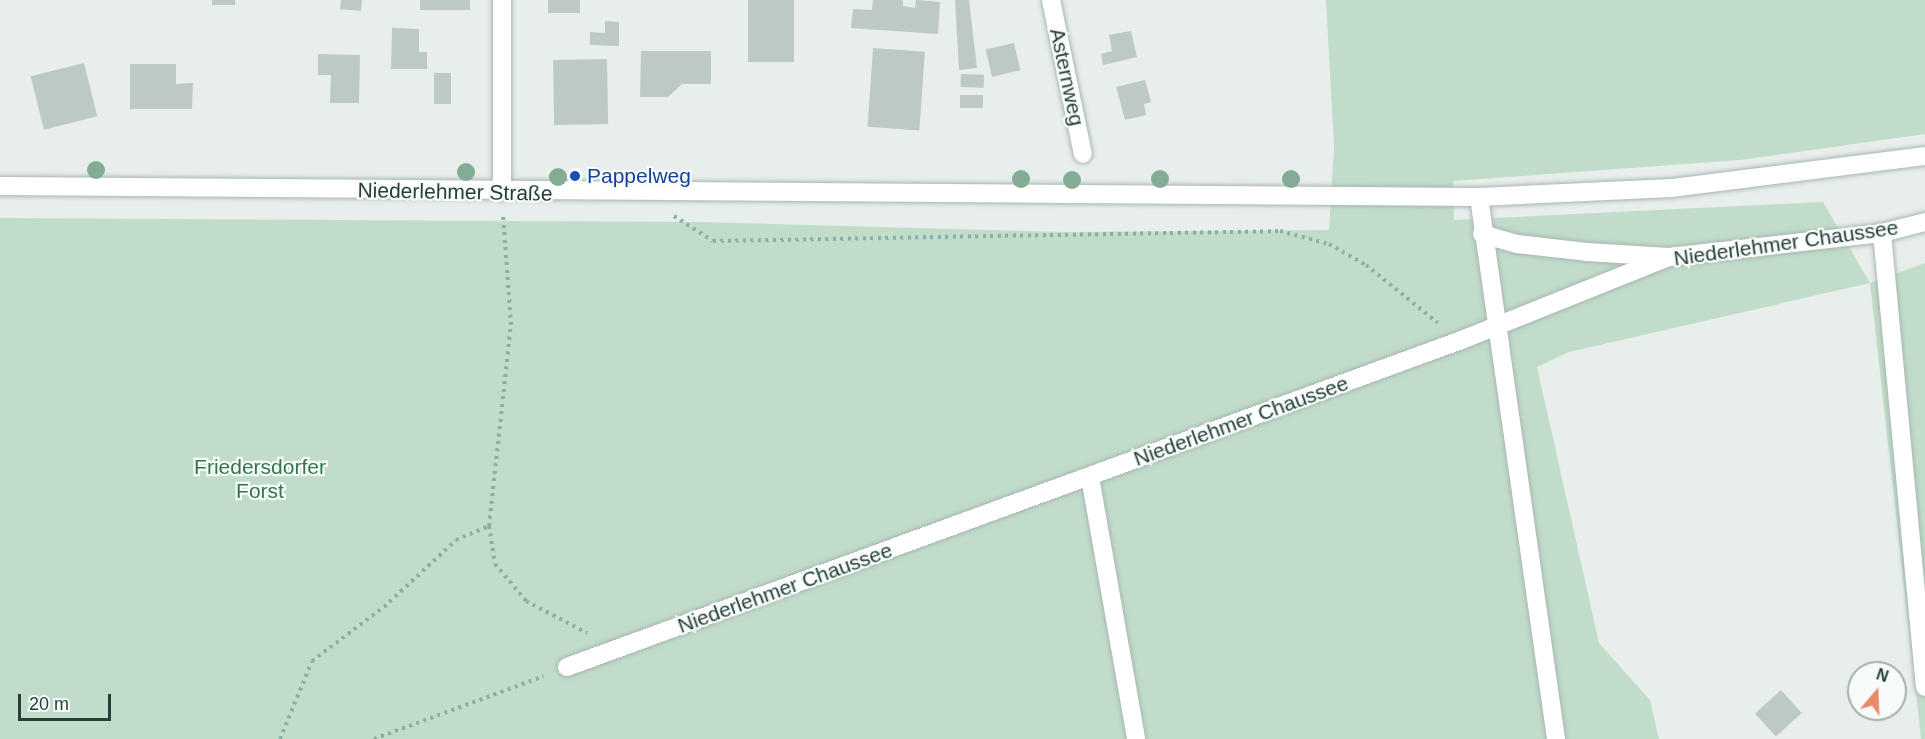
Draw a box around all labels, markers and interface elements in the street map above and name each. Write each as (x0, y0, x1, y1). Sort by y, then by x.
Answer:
street label: Asternweg (1044, 26, 1090, 128)
place label: Pappelweg (587, 163, 691, 189)
marker: Pappelweg (568, 169, 582, 183)
street label: Niederlehmer Straße (357, 178, 553, 206)
street label: Niederlehmer Chaussee (1672, 215, 1900, 271)
street label: Niederlehmer Chaussee (1130, 370, 1352, 472)
park label: Friedersdorfer Forst (194, 454, 326, 504)
street label: Niederlehmer Chaussee (674, 537, 896, 639)
north arrow (1847, 661, 1907, 721)
text: N (1874, 665, 1891, 685)
scale bar (21, 682, 114, 720)
text: 20 m (29, 694, 69, 714)

